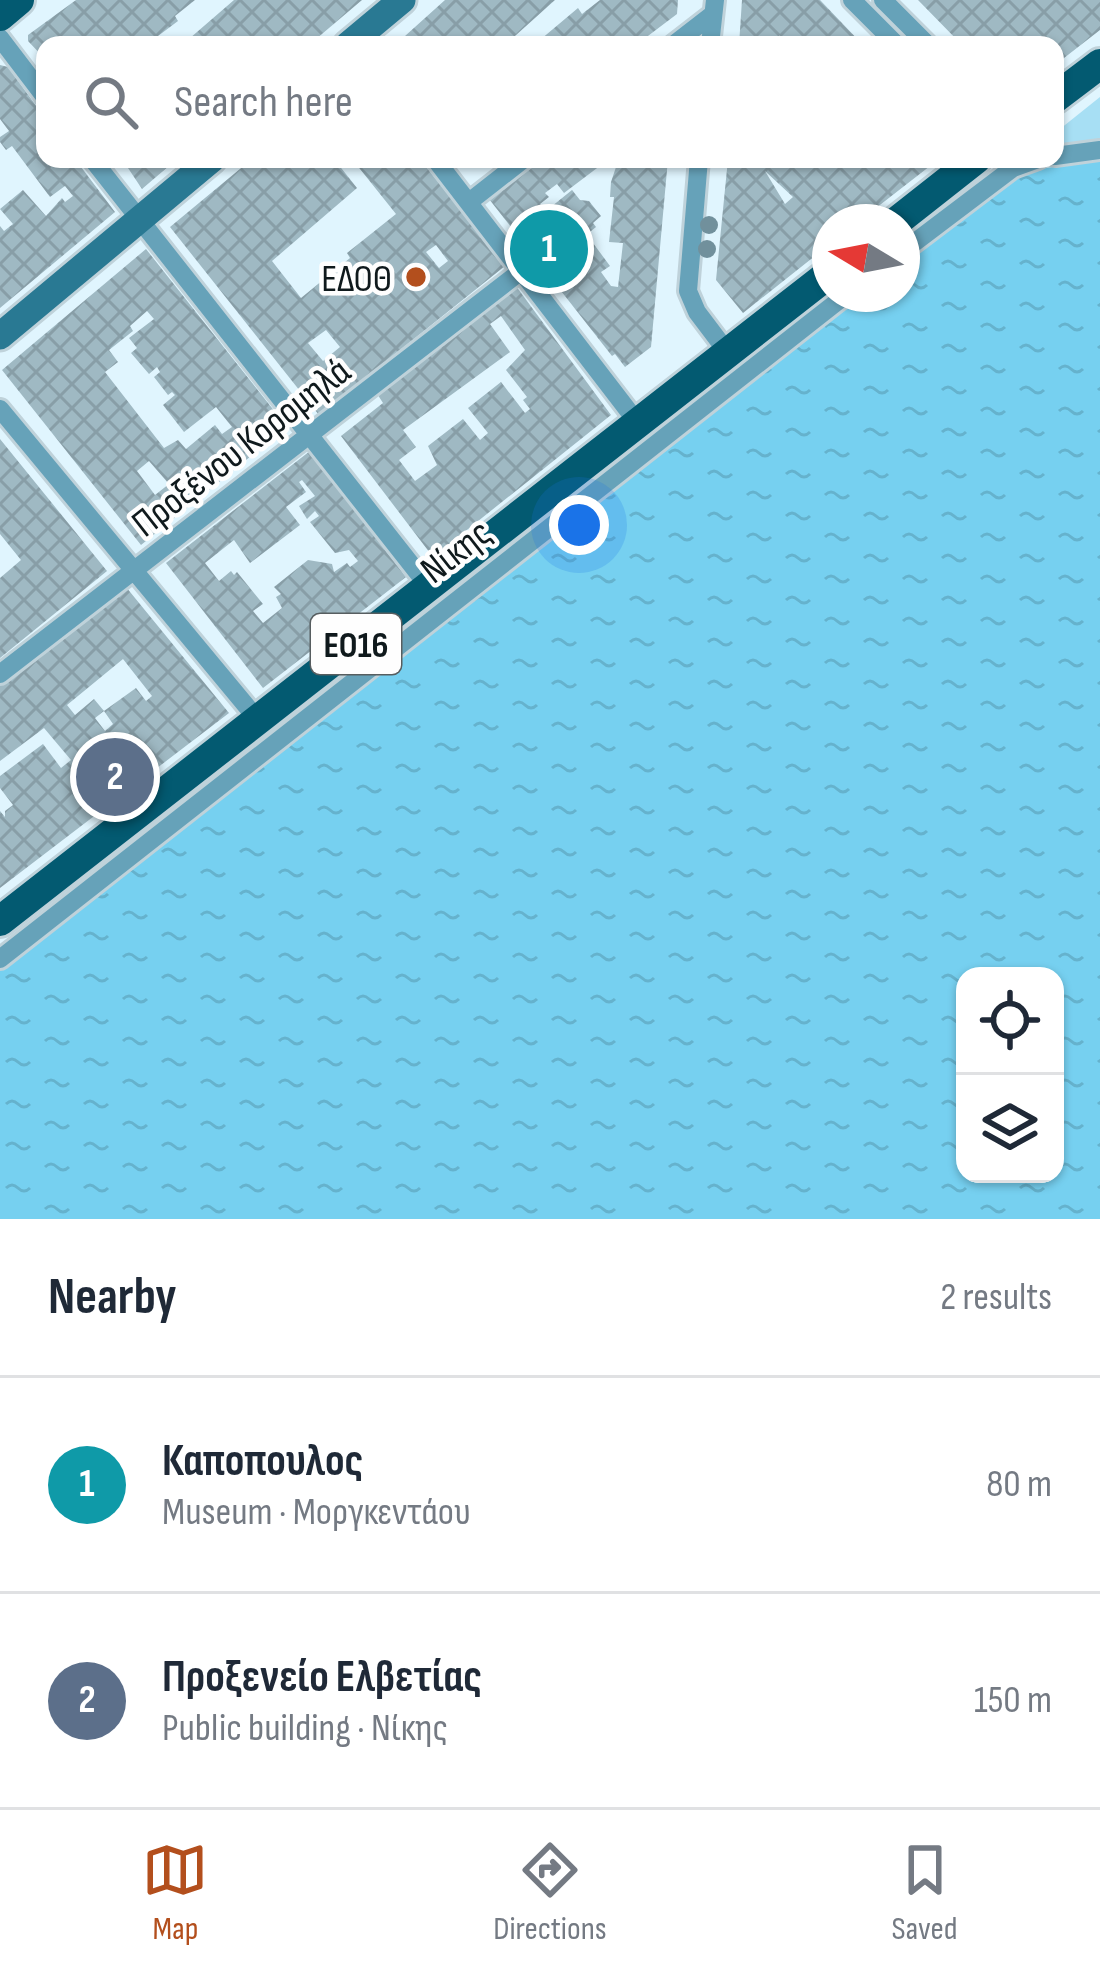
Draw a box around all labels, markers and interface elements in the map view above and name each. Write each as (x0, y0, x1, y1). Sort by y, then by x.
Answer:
search box (36, 36, 1064, 168)
icon: search (78, 69, 144, 135)
text: Search here (174, 75, 353, 130)
pin: 1 (510, 204, 588, 294)
north arrow (812, 204, 920, 312)
place label: ΕΔΟΘ (321, 256, 392, 303)
marker: ΕΔΟΘ (403, 264, 429, 290)
street label: Προξένου Κορομηλά (123, 348, 360, 548)
your location (549, 495, 609, 555)
street label: Νίκης (412, 510, 501, 594)
road number: ΕΟ16 (311, 614, 401, 674)
pin: 2 (76, 732, 154, 822)
map controls (956, 967, 1064, 1183)
button: locate (956, 967, 1064, 1075)
button: layers (956, 1075, 1064, 1183)
text: Nearby (48, 1267, 177, 1328)
text: 2 results (940, 1274, 1052, 1321)
text: Καποπουλος (162, 1434, 363, 1489)
text: 1 (79, 1461, 95, 1508)
text: 80 m (986, 1461, 1052, 1508)
text: Museum · Μοργκεντάου (162, 1489, 471, 1536)
text: Προξενείο Ελβετίας (162, 1650, 482, 1705)
text: 2 (78, 1677, 96, 1724)
text: 150 m (974, 1677, 1052, 1724)
text: Public building · Νίκης (162, 1705, 448, 1752)
tab: Map (142, 1837, 208, 1949)
tab: Directions (493, 1837, 607, 1949)
tab: Saved (891, 1837, 958, 1949)

